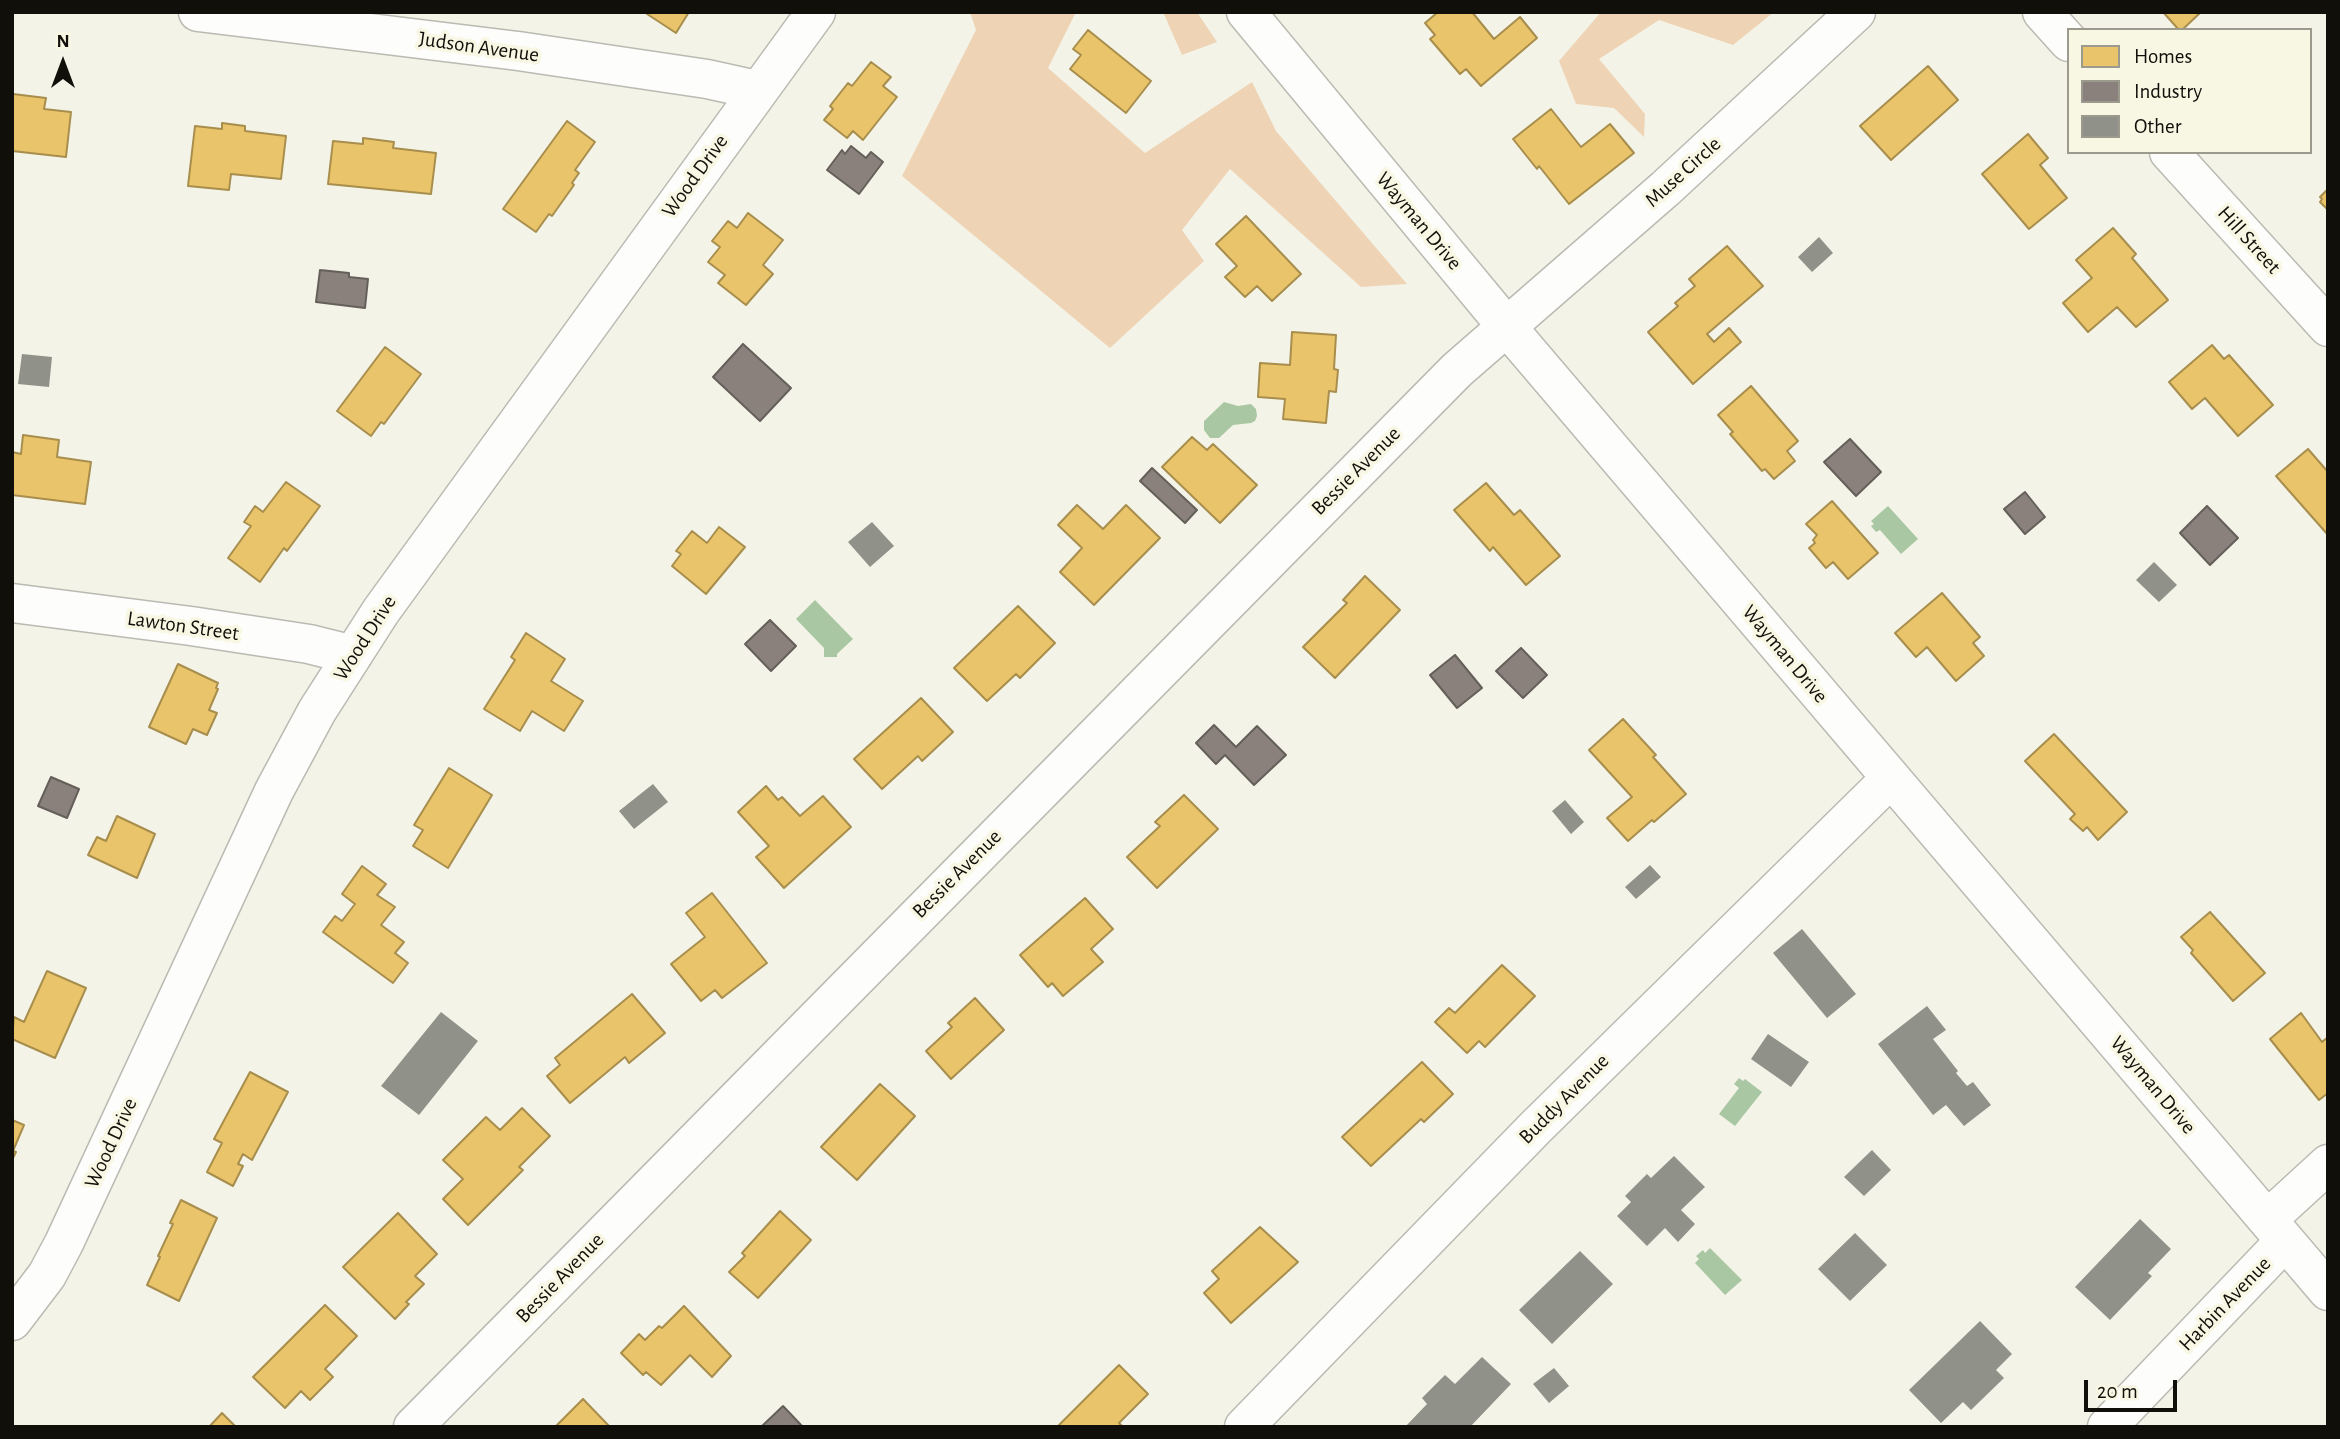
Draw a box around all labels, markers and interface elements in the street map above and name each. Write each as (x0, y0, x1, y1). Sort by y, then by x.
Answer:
street label: Judson Avenue (417, 26, 541, 68)
north arrow (28, 28, 98, 98)
legend (2067, 28, 2312, 154)
text: N (56, 32, 70, 51)
text: Homes (2134, 46, 2192, 67)
text: Industry (2134, 81, 2202, 102)
text: Other (2134, 116, 2181, 137)
street label: Wood Drive (656, 130, 734, 222)
street label: Muse Circle (1640, 131, 1726, 213)
street label: Wayman Drive (1371, 167, 1467, 275)
street label: Hill Street (2212, 201, 2286, 279)
street label: Bessie Avenue (1306, 421, 1406, 521)
street label: Wood Drive (328, 591, 402, 685)
street label: Wayman Drive (1737, 600, 1833, 708)
street label: Lawton Street (126, 606, 240, 646)
street label: Bessie Avenue (907, 824, 1007, 924)
street label: Wayman Drive (2105, 1031, 2201, 1139)
street label: Buddy Avenue (1514, 1049, 1614, 1149)
street label: Wood Drive (79, 1094, 143, 1192)
street label: Bessie Avenue (511, 1228, 609, 1328)
street label: Harbin Avenue (2174, 1251, 2276, 1357)
scale bar (2088, 1366, 2181, 1410)
text: 20 m (2097, 1381, 2138, 1402)

